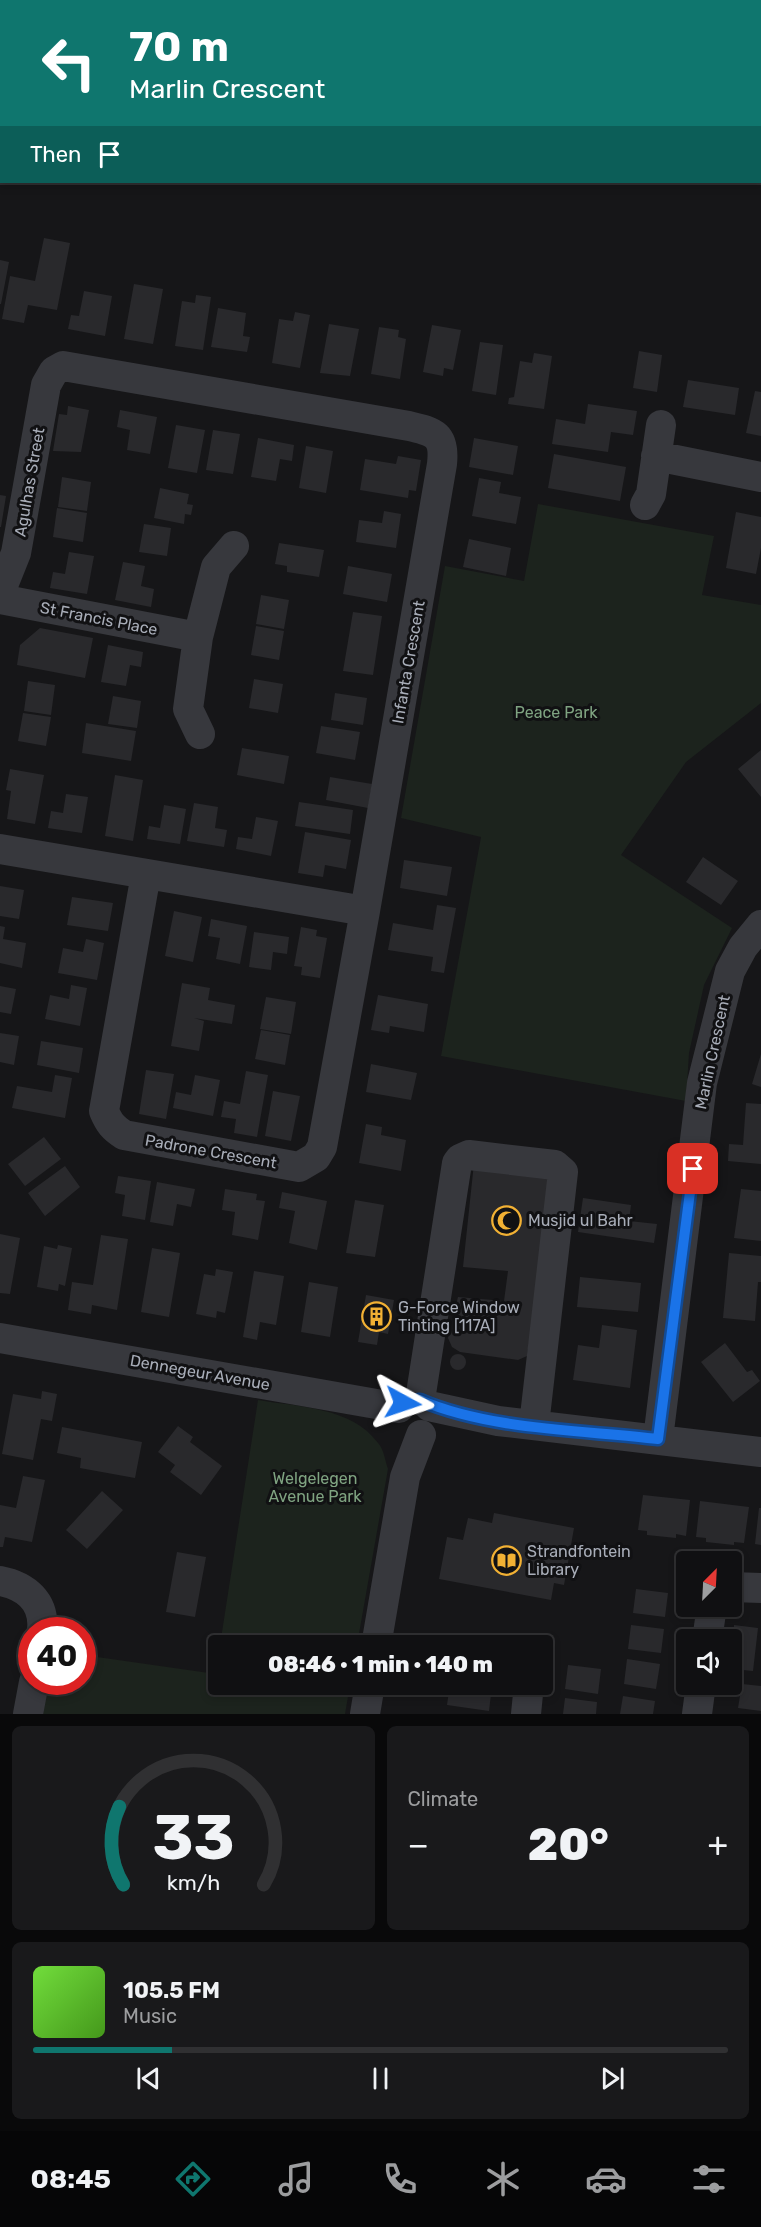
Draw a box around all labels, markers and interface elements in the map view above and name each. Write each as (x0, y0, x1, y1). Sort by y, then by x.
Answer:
text: 70 m (129, 22, 229, 72)
icon: left (30, 24, 108, 102)
text: Marlin Crescent (129, 73, 325, 105)
icon: arrive (93, 138, 126, 171)
text: Then (30, 141, 81, 168)
street label: Agulhas Street (11, 426, 48, 538)
street label: St Francis Place (39, 598, 159, 639)
street label: Infanta Crescent (388, 599, 429, 725)
park label: Peace Park (515, 703, 598, 722)
street label: Marlin Crescent (691, 993, 734, 1111)
street label: Padrone Crescent (144, 1131, 278, 1172)
pin (667, 1143, 718, 1194)
icon: arrive (676, 1152, 709, 1185)
mosque icon: Musjid ul Bahr (491, 1204, 523, 1236)
place label: Musjid ul Bahr (528, 1211, 633, 1230)
place label: G-Force Window Tinting [117A] (398, 1298, 520, 1335)
building icon: G-Force Window Tinting [117A] (361, 1300, 393, 1332)
street label: Dennegeur Avenue (128, 1351, 271, 1394)
position arrow (371, 1371, 435, 1435)
park label: Welgelegen Avenue Park (268, 1469, 362, 1506)
place label: Strandfontein Library (527, 1542, 631, 1579)
library icon: Strandfontein Library (490, 1544, 522, 1576)
north arrow (676, 1551, 742, 1617)
map controls (676, 1551, 742, 1695)
speed limit sign: 40 (18, 1617, 96, 1695)
button: sound (676, 1629, 742, 1695)
text: 08:46 · 1 min · 140 m (268, 1651, 493, 1678)
text: Climate (408, 1787, 478, 1811)
text: 33 (152, 1801, 234, 1875)
text: 20° (528, 1818, 609, 1871)
text: − (408, 1825, 429, 1864)
text: + (707, 1825, 728, 1864)
text: km/h (166, 1870, 220, 1895)
text: 105.5 FM (123, 1977, 220, 2004)
text: Music (123, 2004, 177, 2028)
icon: previous (132, 2062, 165, 2095)
icon: pause (364, 2062, 397, 2095)
icon: next (596, 2062, 629, 2095)
icon: directions (172, 2158, 214, 2200)
icon: music (275, 2158, 317, 2200)
icon: phone (379, 2158, 421, 2200)
icon: climate (482, 2158, 524, 2200)
icon: car (585, 2158, 627, 2200)
icon: filters (688, 2158, 730, 2200)
text: 08:45 (31, 2163, 111, 2195)

